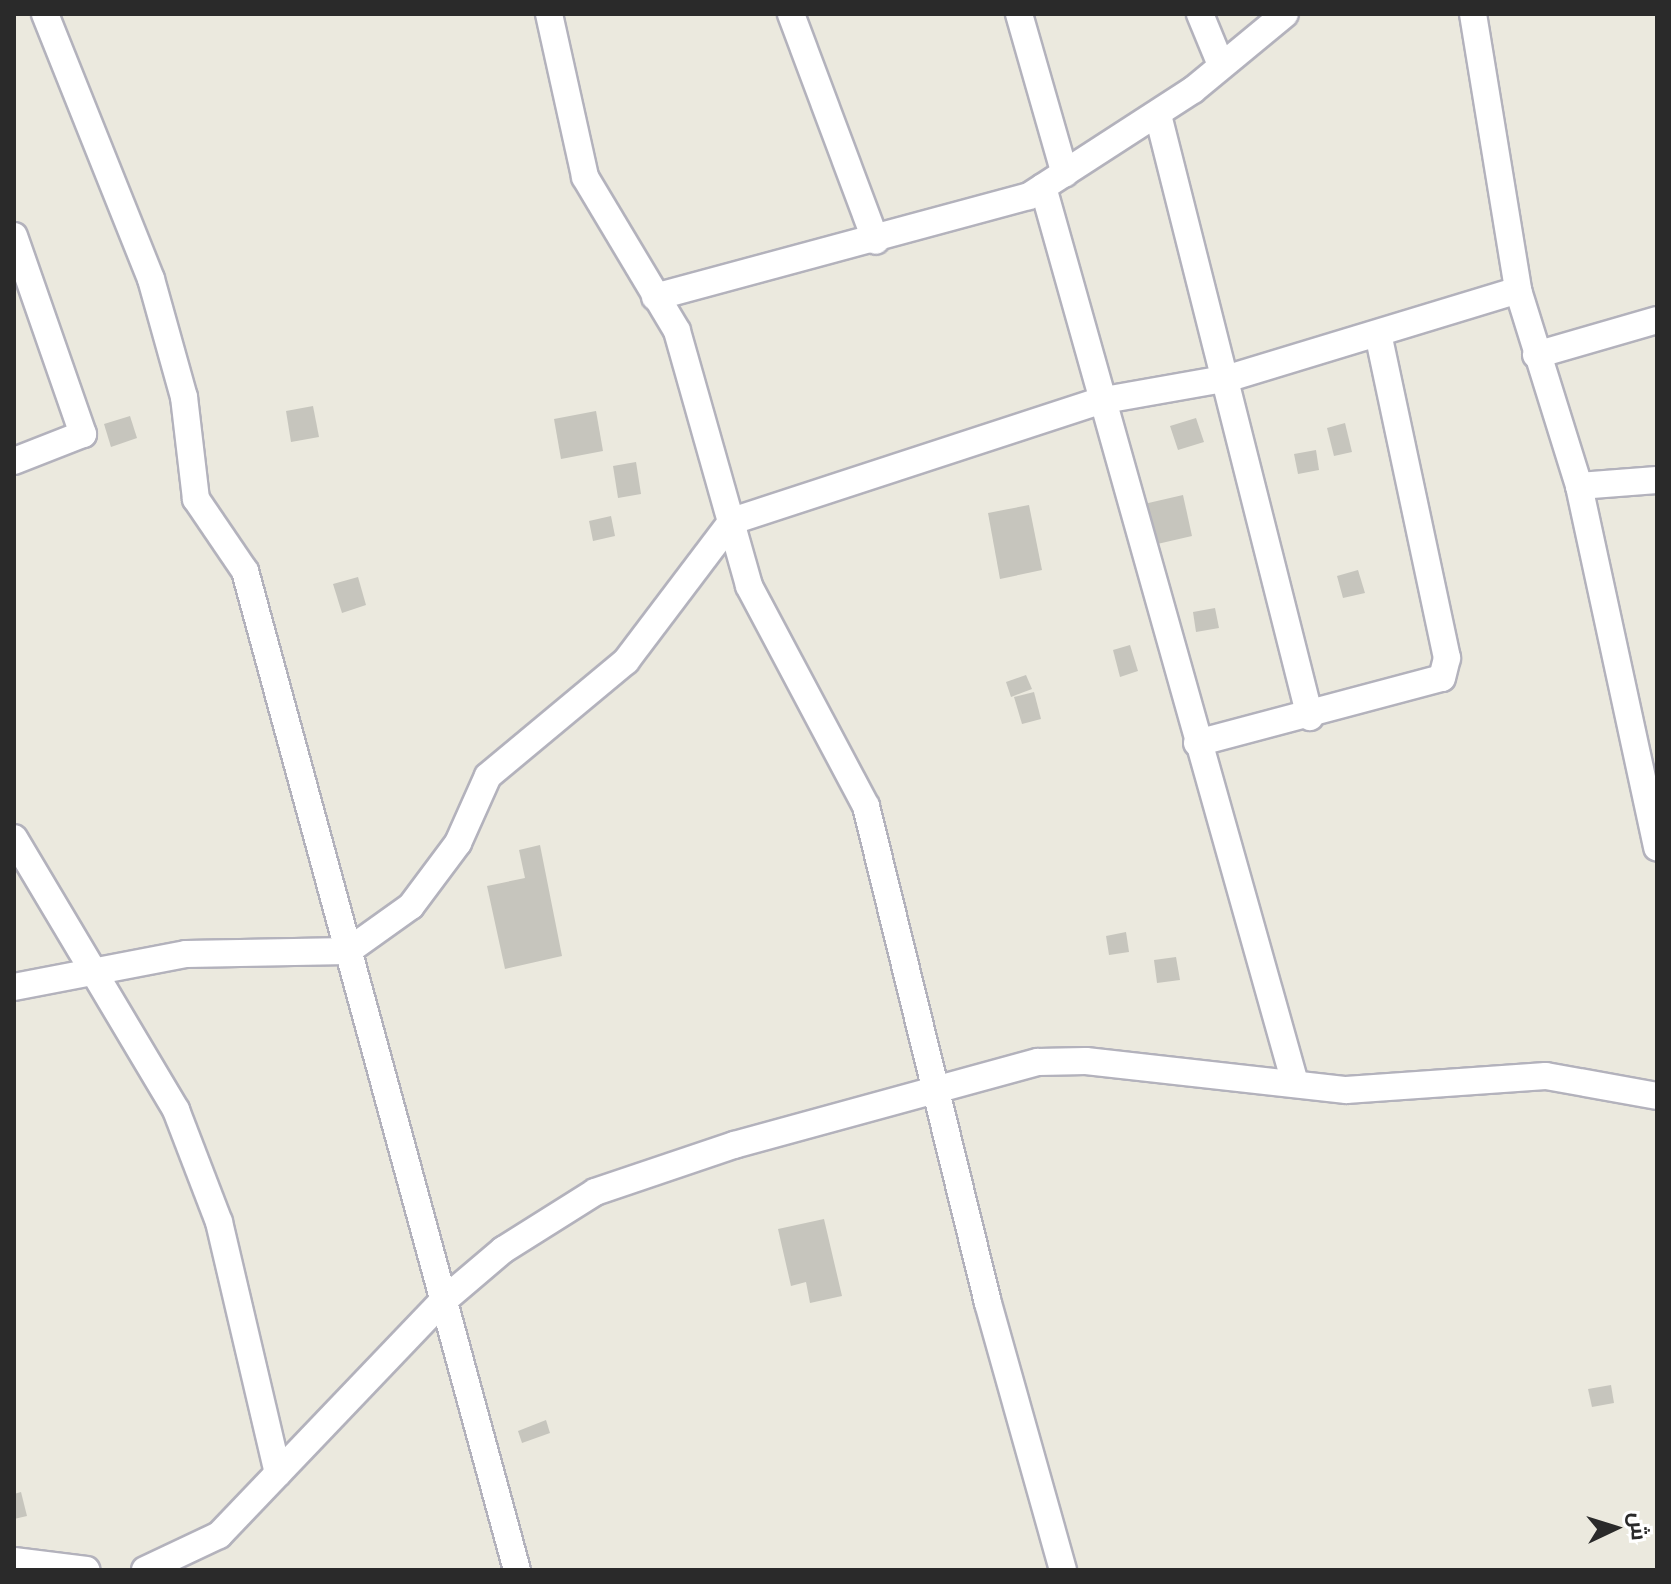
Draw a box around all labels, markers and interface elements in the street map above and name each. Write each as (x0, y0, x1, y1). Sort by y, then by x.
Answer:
north arrow (1575, 1488, 1655, 1568)
text: ش (1624, 1511, 1655, 1541)

